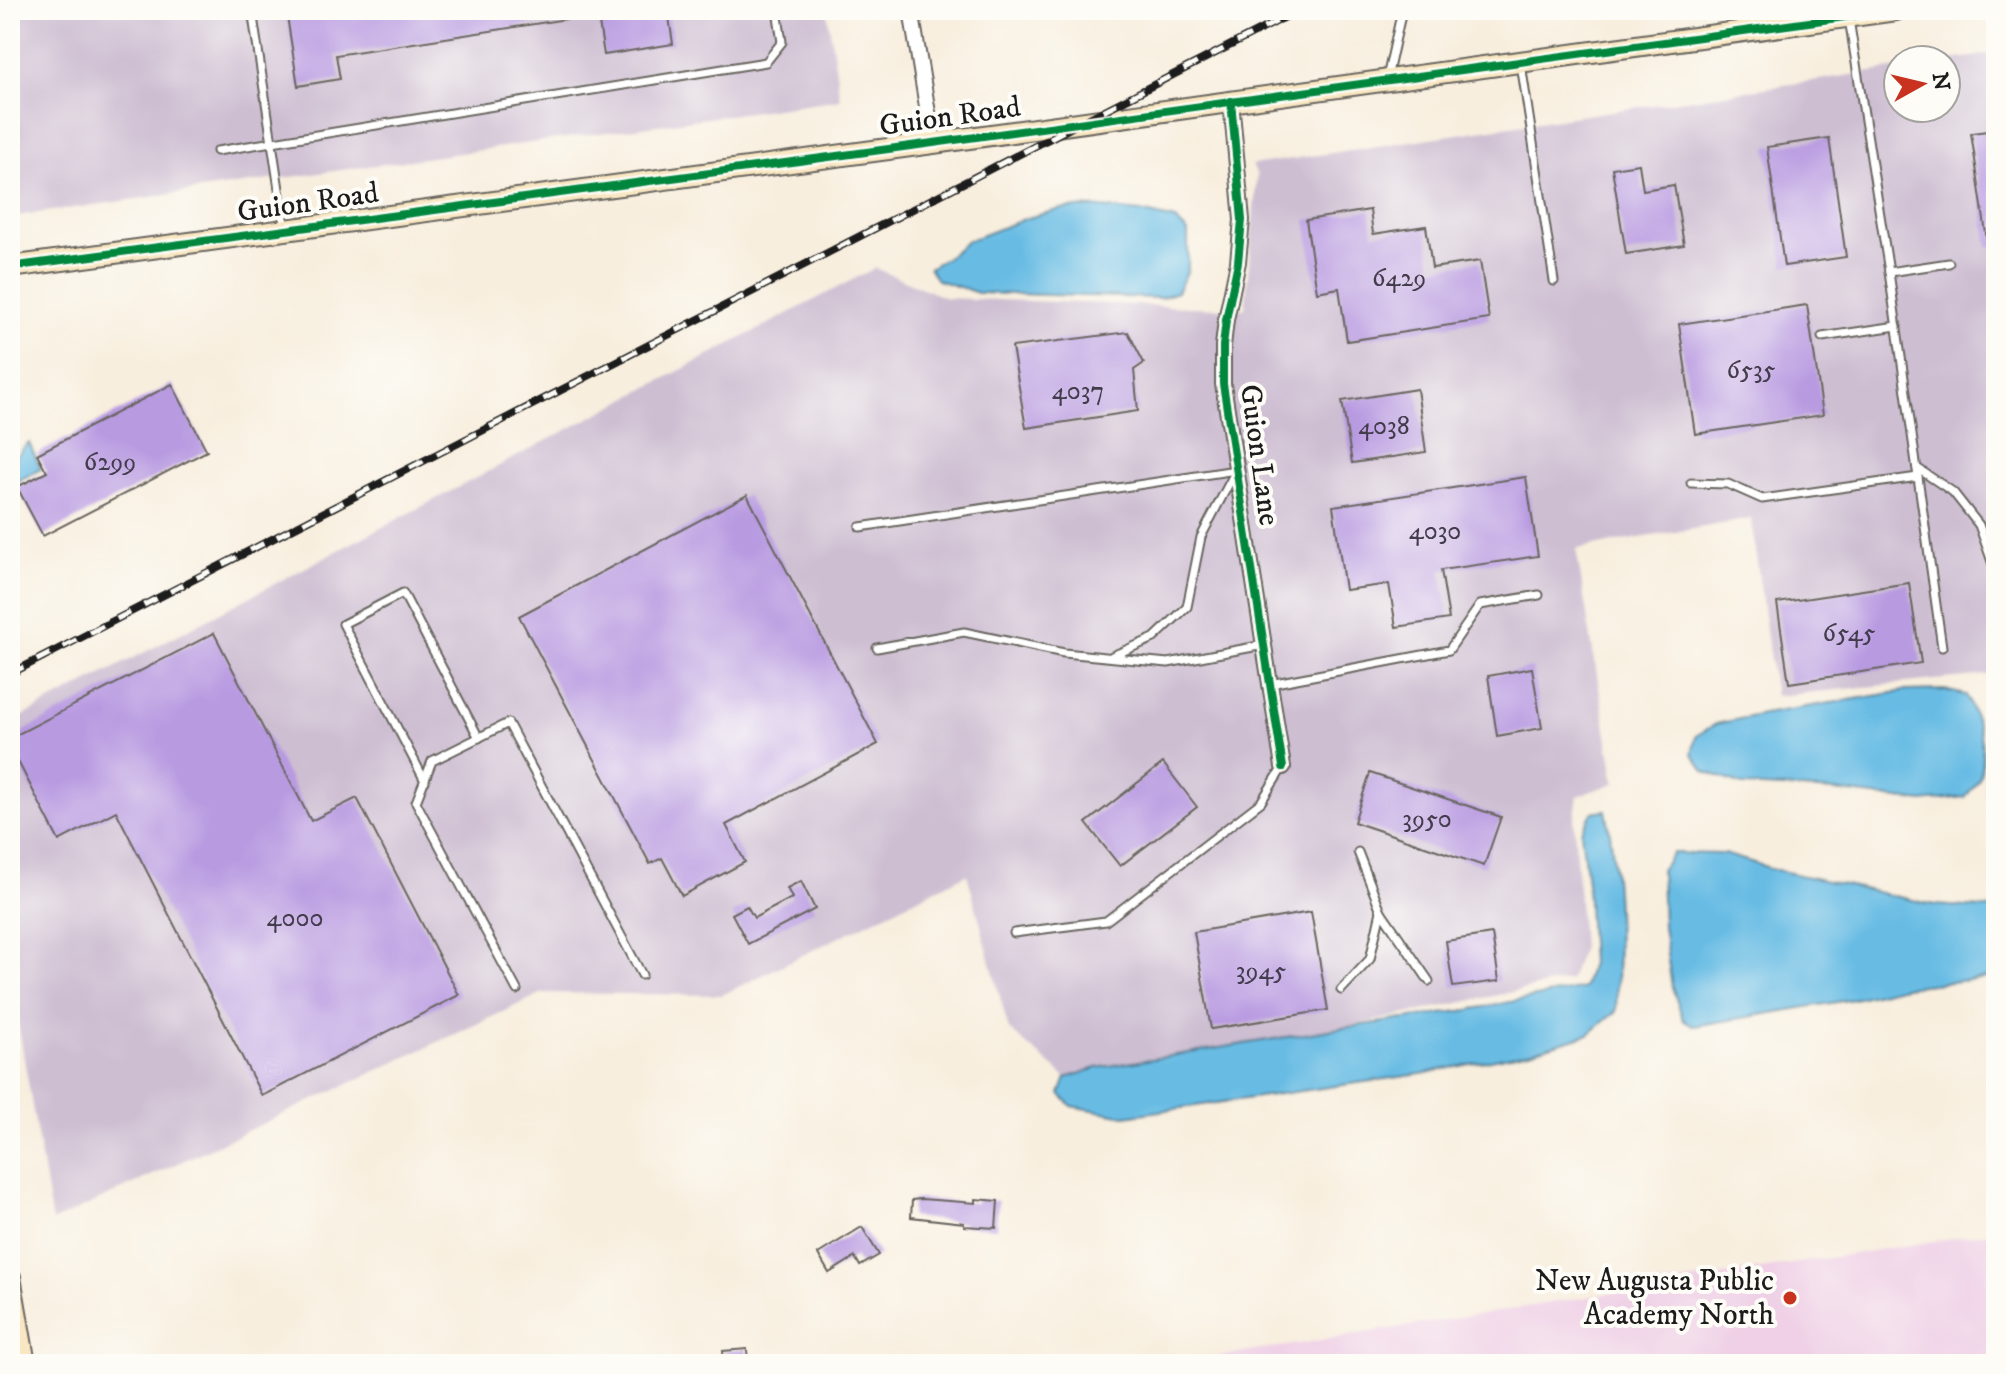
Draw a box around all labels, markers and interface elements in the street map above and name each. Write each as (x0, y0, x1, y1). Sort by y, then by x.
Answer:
north arrow (1882, 44, 1962, 124)
text: N (1926, 71, 1955, 92)
street label: Guion Road (877, 89, 1023, 145)
street label: Guion Road (235, 175, 381, 231)
house number: 6429 (1372, 262, 1426, 295)
house number: 6535 (1726, 354, 1776, 387)
house number: 4037 (1052, 375, 1104, 408)
street label: Guion Lane (1231, 382, 1287, 528)
house number: 4038 (1358, 410, 1410, 443)
house number: 6299 (84, 446, 136, 479)
house number: 4030 (1409, 515, 1461, 548)
house number: 6545 (1823, 617, 1875, 650)
house number: 3950 (1402, 803, 1452, 836)
house number: 4000 (267, 902, 323, 935)
house number: 3945 (1236, 955, 1286, 988)
place label: New Augusta Public Academy North (1535, 1263, 1774, 1334)
marker: New Augusta Public Academy North (1781, 1289, 1799, 1307)

